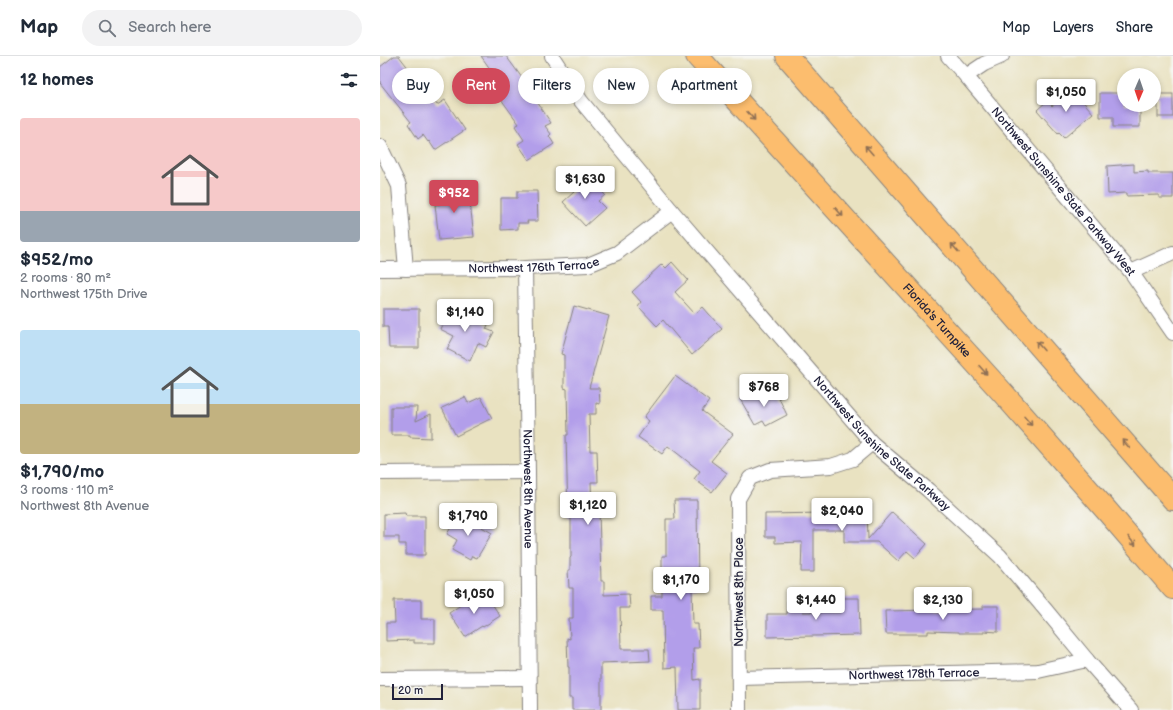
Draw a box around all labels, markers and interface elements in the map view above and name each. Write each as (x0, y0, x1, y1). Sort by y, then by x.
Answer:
search box (82, 10, 362, 46)
text: Map (20, 16, 58, 39)
icon: search (96, 17, 118, 39)
text: Search here (128, 18, 211, 37)
text: Map (1002, 19, 1030, 36)
text: Layers (1052, 19, 1094, 36)
text: Share (1116, 19, 1153, 36)
chip: Buy (392, 68, 444, 104)
chip: Rent (452, 68, 510, 104)
chip: Filters (518, 68, 585, 104)
chip: New (593, 68, 649, 104)
chip: Apartment (657, 68, 752, 104)
north arrow (1117, 68, 1161, 112)
map controls (1117, 68, 1161, 112)
icon: filters (338, 69, 360, 91)
text: 12 homes (20, 70, 94, 90)
pin: $1,050 (1033, 79, 1099, 113)
text: $1,050 (1046, 84, 1086, 100)
street label: Northwest Sunshine State Parkway West (988, 105, 1139, 279)
one-way arrow (746, 111, 756, 121)
icon: home (154, 144, 226, 216)
one-way arrow (865, 145, 874, 155)
pin: $1,630 (552, 166, 618, 200)
text: $1,630 (565, 171, 605, 187)
pin: $952 (430, 180, 478, 214)
text: $952 (438, 185, 470, 201)
one-way arrow (834, 207, 843, 217)
one-way arrow (950, 243, 959, 253)
text: $952/mo (20, 250, 93, 270)
street label: Northwest 176th Terrace (468, 254, 602, 276)
text: 2 rooms · 80 m² (20, 270, 111, 286)
street label: Florida's Turnpike (899, 281, 974, 361)
text: Northwest 175th Drive (20, 286, 147, 302)
pin: $1,140 (432, 299, 498, 333)
text: $1,140 (446, 304, 484, 320)
one-way arrow (1036, 341, 1045, 351)
icon: home (154, 356, 226, 428)
one-way arrow (978, 365, 988, 375)
street label: Northwest Sunshine State Parkway (810, 373, 954, 515)
pin: $768 (740, 374, 788, 408)
text: $768 (748, 379, 780, 395)
one-way arrow (1023, 416, 1033, 426)
street label: Northwest 8th Avenue (519, 429, 536, 549)
one-way arrow (1121, 439, 1130, 449)
text: $1,790/mo (20, 462, 104, 482)
text: 3 rooms · 110 m² (20, 482, 114, 498)
pin: $1,120 (555, 492, 621, 526)
text: $1,120 (569, 497, 607, 513)
text: Northwest 8th Avenue (20, 498, 149, 514)
pin: $2,040 (809, 498, 875, 532)
pin: $1,790 (435, 503, 501, 537)
text: $2,040 (820, 503, 864, 519)
text: $1,790 (448, 508, 488, 524)
one-way arrow (1128, 535, 1137, 546)
street label: Northwest 8th Place (732, 537, 747, 647)
pin: $1,170 (648, 567, 714, 601)
text: $1,170 (662, 572, 700, 588)
pin: $1,050 (441, 581, 507, 615)
text: $1,050 (454, 586, 494, 602)
pin: $1,440 (783, 587, 849, 621)
pin: $2,130 (910, 587, 976, 621)
text: $1,440 (796, 592, 836, 608)
text: $2,130 (923, 592, 963, 608)
street label: Northwest 178th Terrace (848, 665, 980, 683)
scale bar (392, 682, 443, 701)
text: 20 m (398, 684, 423, 697)

